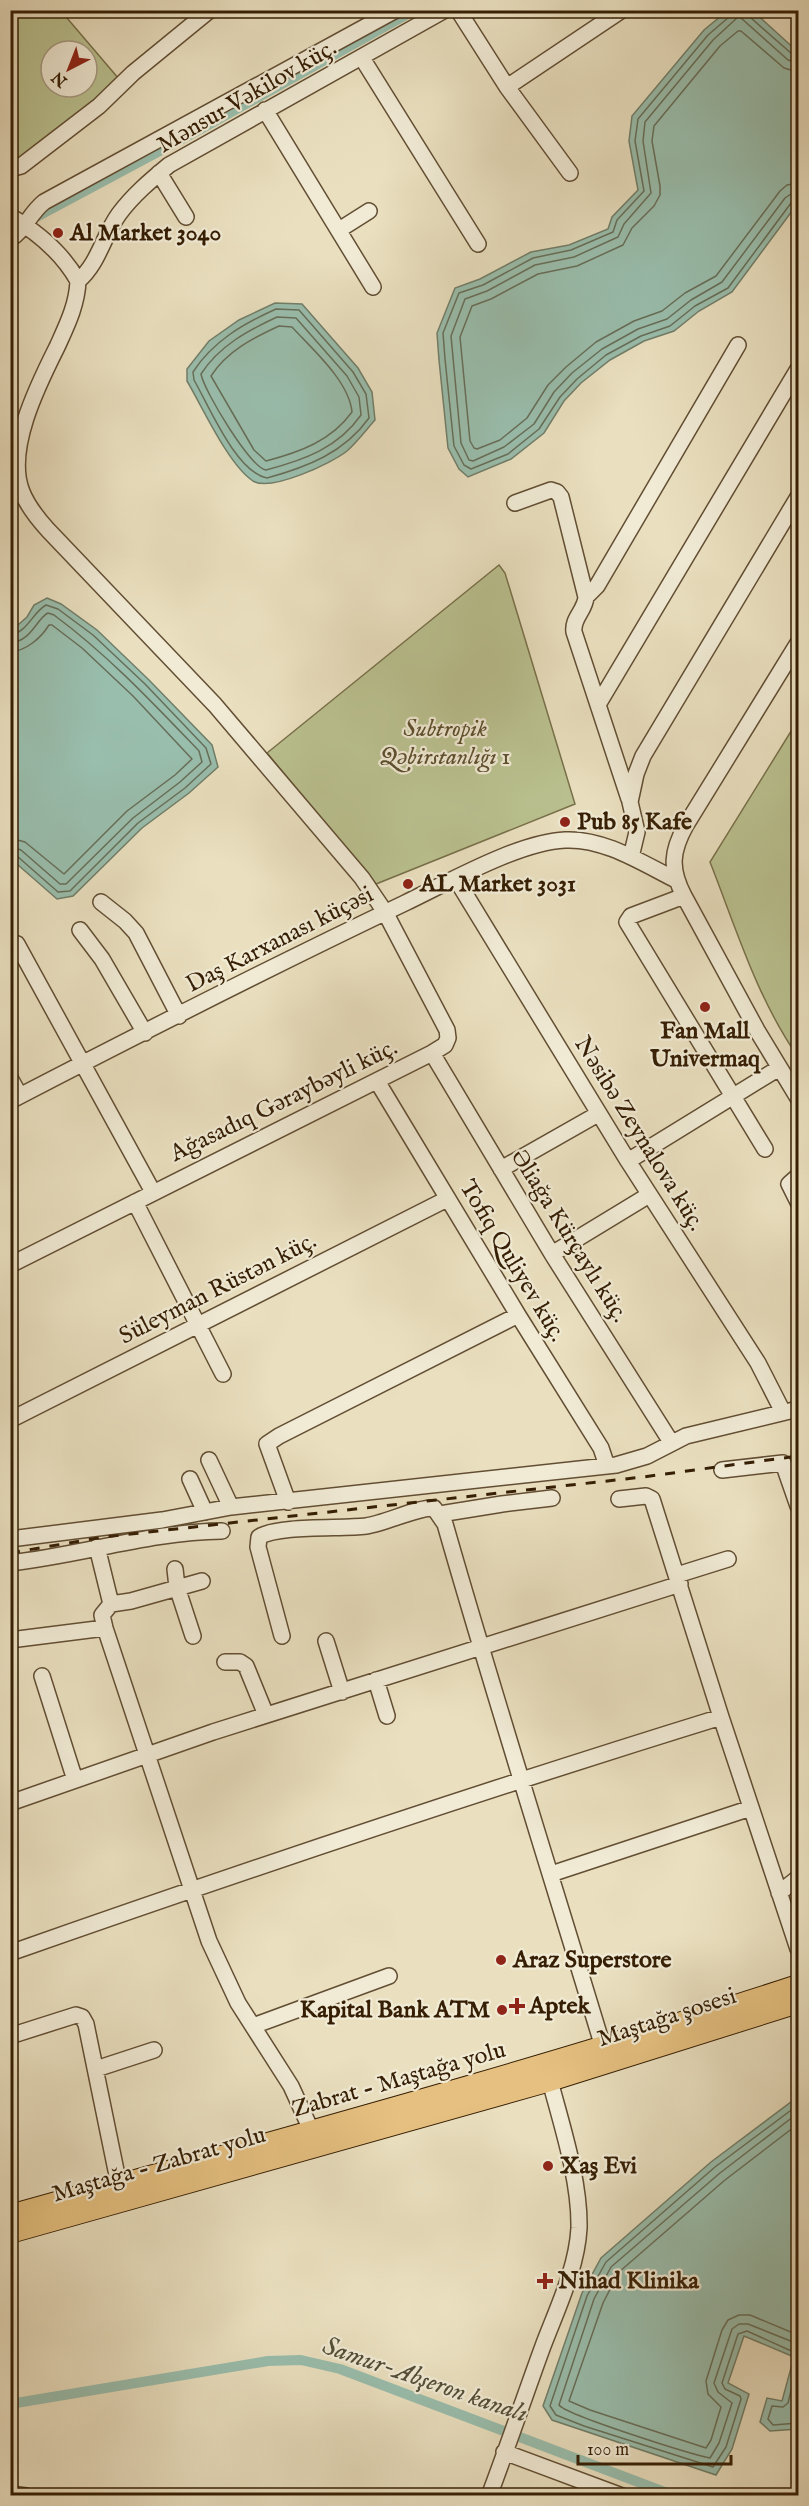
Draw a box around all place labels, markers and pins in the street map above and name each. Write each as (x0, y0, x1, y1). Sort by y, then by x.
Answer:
place label: Al Market 3040 (69, 218, 221, 249)
marker: Al Market 3040 (51, 226, 65, 240)
place label: Pub 85 Kafe (577, 807, 692, 838)
marker: Pub 85 Kafe (558, 815, 572, 829)
place label: AL Market 3031 (419, 869, 576, 900)
marker: AL Market 3031 (401, 877, 415, 891)
marker: Fan Mall Univermaq (698, 1000, 712, 1014)
place label: Fan Mall Univermaq (649, 1016, 761, 1075)
place label: Araz Superstore (512, 1945, 672, 1976)
marker: Araz Superstore (494, 1953, 508, 1967)
place label: Aptek (528, 1991, 591, 2022)
place label: Kapital Bank ATM (300, 1995, 490, 2026)
marker: Aptek (510, 1999, 524, 2013)
marker: Kapital Bank ATM (495, 2003, 509, 2017)
place label: Xaş Evi (559, 2151, 638, 2182)
marker: Xaş Evi (541, 2159, 555, 2173)
place label: Nihad Klinika (557, 2266, 700, 2297)
marker: Nihad Klinika (536, 2272, 554, 2290)

